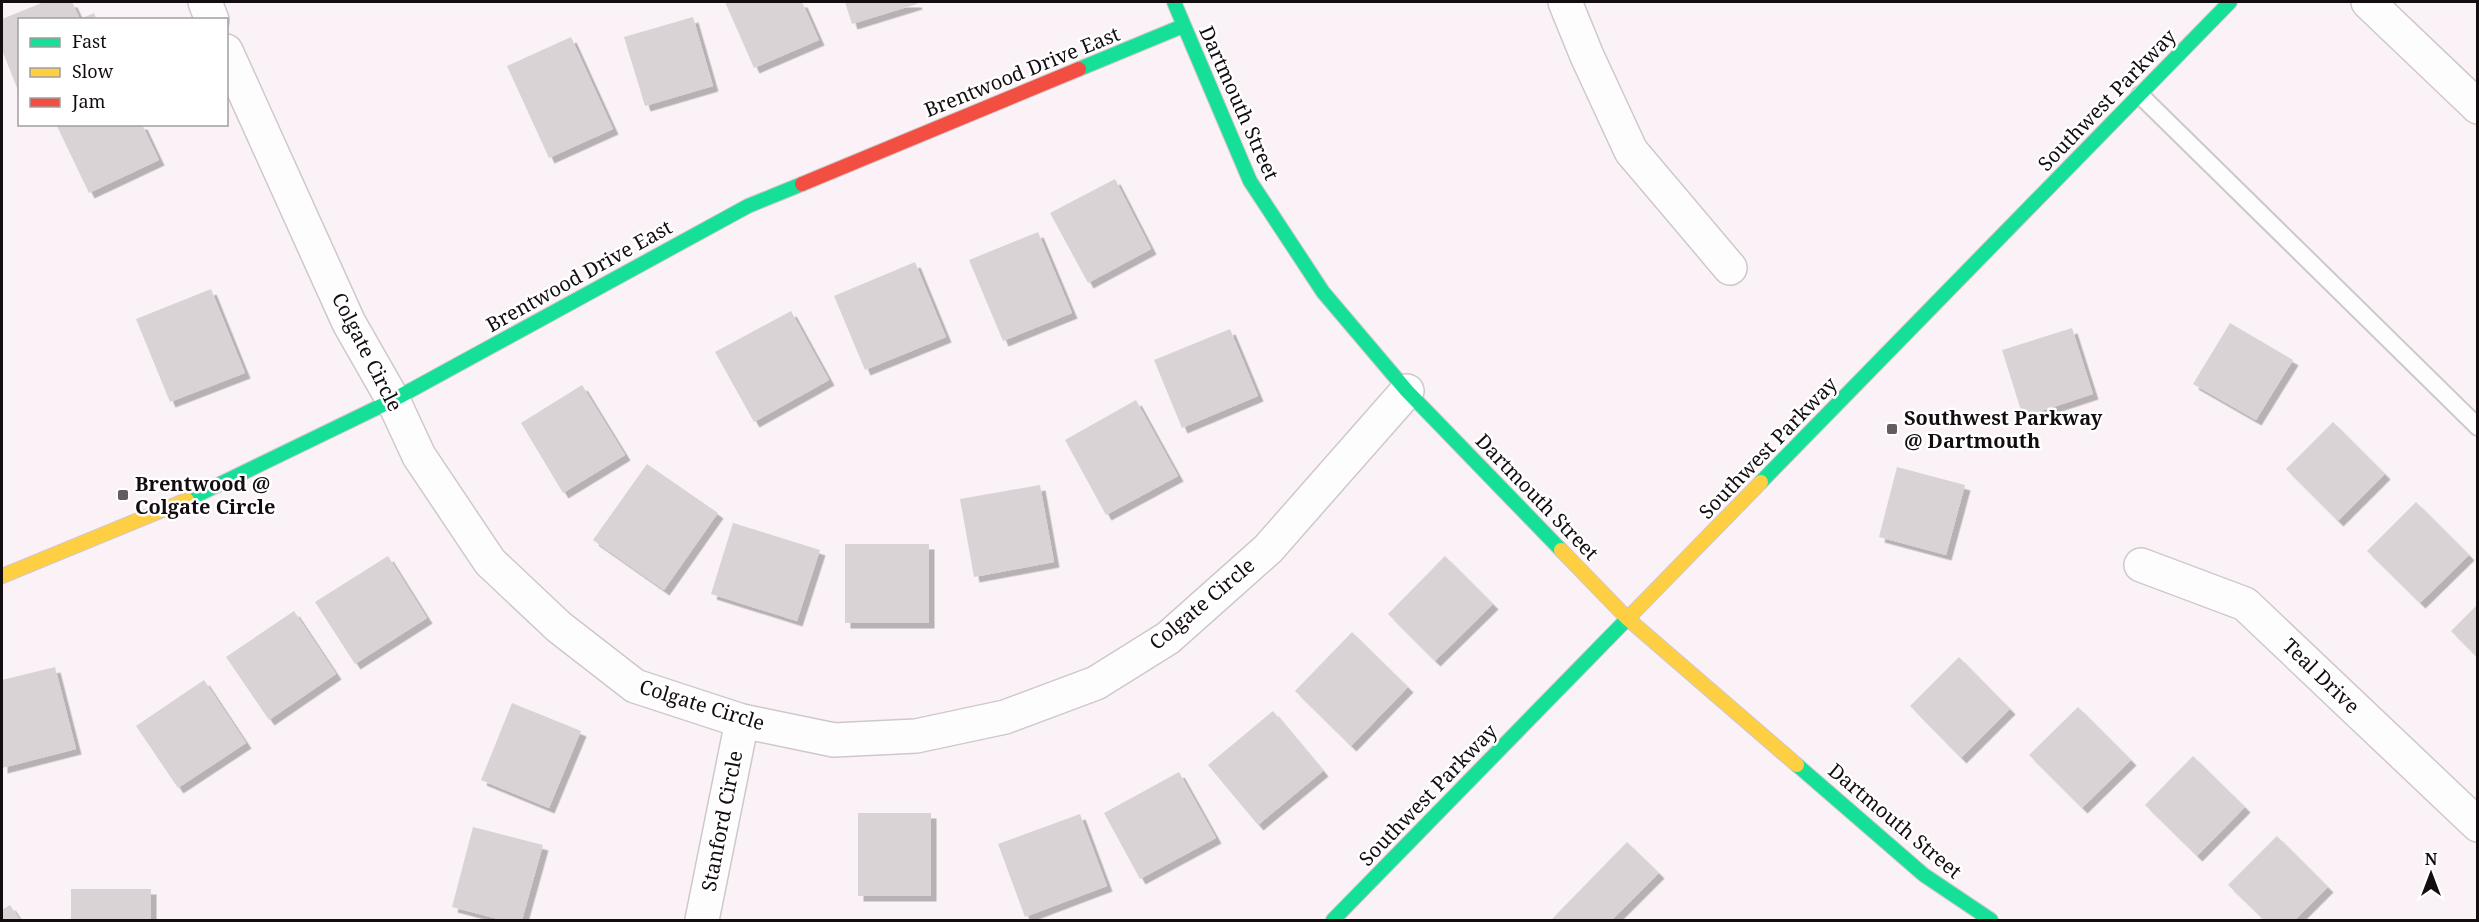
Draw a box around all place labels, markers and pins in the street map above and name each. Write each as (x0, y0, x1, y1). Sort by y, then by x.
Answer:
place label: Southwest Parkway @ Dartmouth (1904, 404, 2103, 454)
marker: Southwest Parkway @ Dartmouth (1885, 422, 1899, 436)
place label: Brentwood @ Colgate Circle (135, 470, 276, 520)
marker: Brentwood @ Colgate Circle (116, 488, 130, 502)

